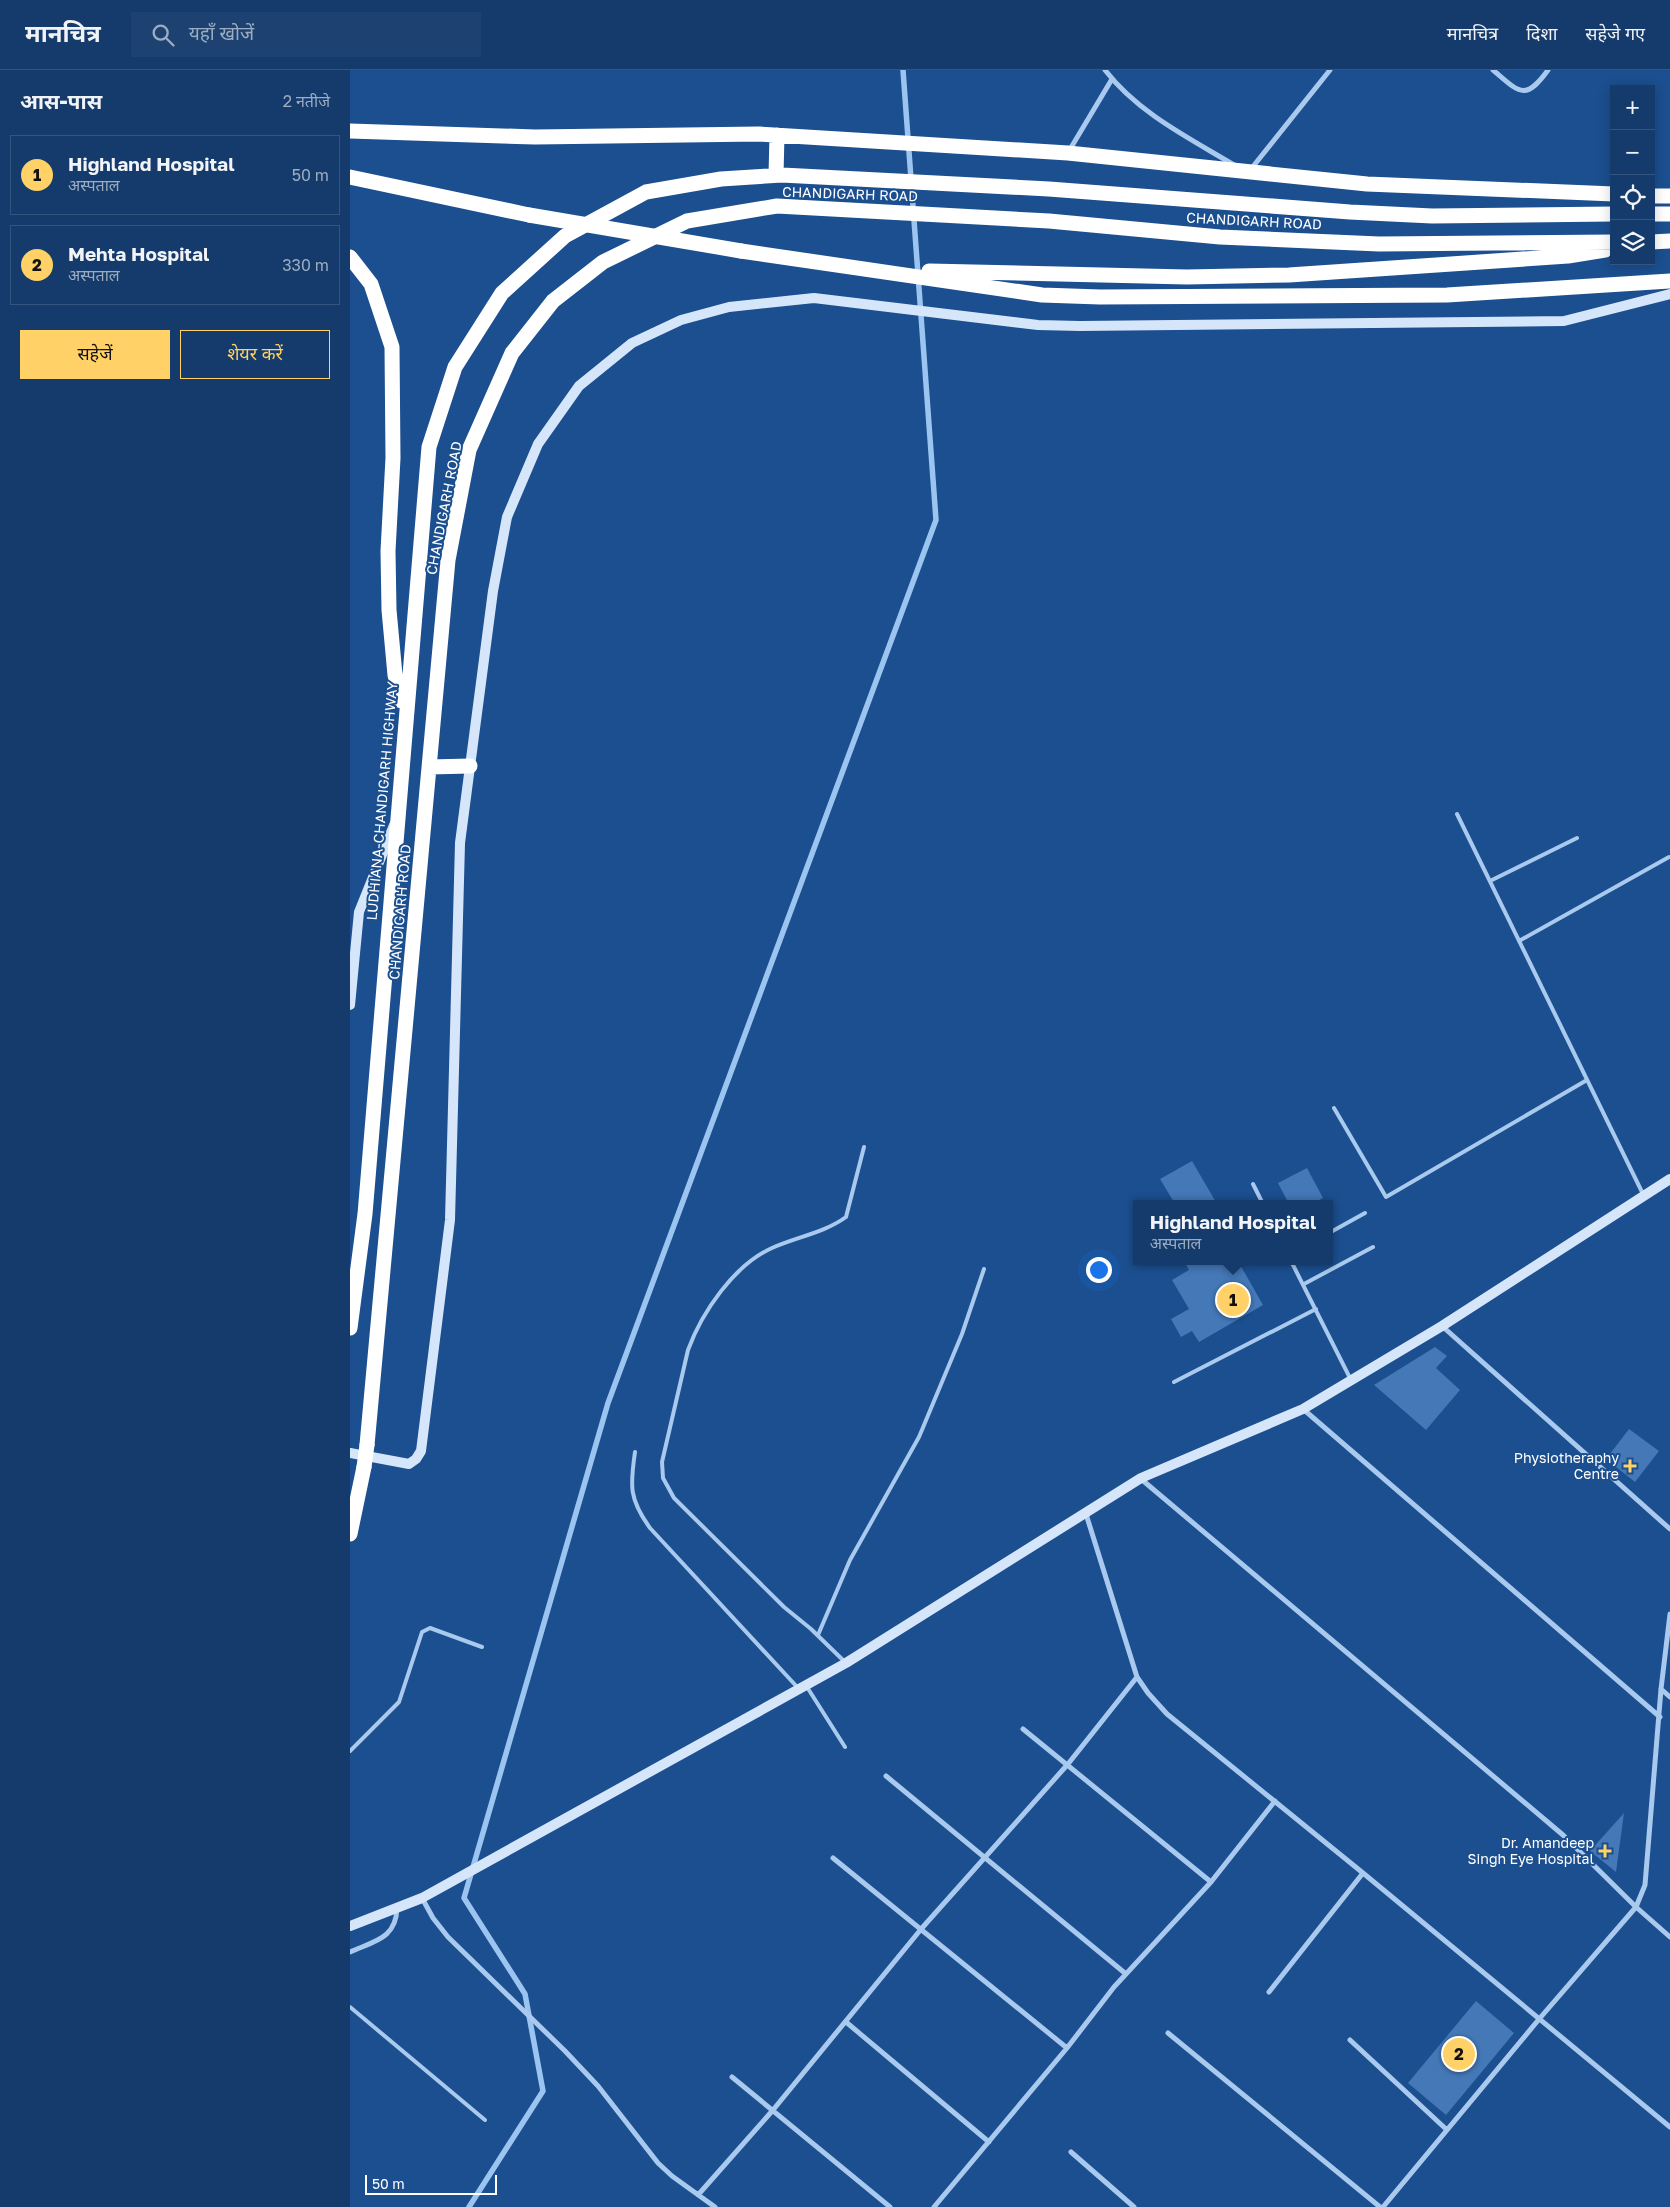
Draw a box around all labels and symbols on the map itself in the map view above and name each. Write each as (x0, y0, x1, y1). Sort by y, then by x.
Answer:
street label: CHANDIGARH ROAD (782, 183, 918, 204)
street label: CHANDIGARH ROAD (1186, 208, 1322, 233)
street label: CHANDIGARH ROAD (422, 440, 465, 576)
street label: LUDHIANA-CHANDIGARH HIGHWAY (363, 681, 400, 921)
street label: CHANDIGARH ROAD (385, 844, 414, 980)
your location (1086, 1257, 1112, 1283)
pin: 1 (1217, 1281, 1249, 1319)
place label: Physiotheraphy Centre (1514, 1449, 1619, 1482)
marker: Physiotheraphy Centre (1623, 1459, 1637, 1473)
place label: Dr. Amandeep Singh Eye Hospital (1468, 1834, 1594, 1867)
marker: Dr. Amandeep Singh Eye Hospital (1598, 1844, 1612, 1858)
pin: 2 (1443, 2035, 1475, 2073)
scale bar (365, 2172, 498, 2195)

